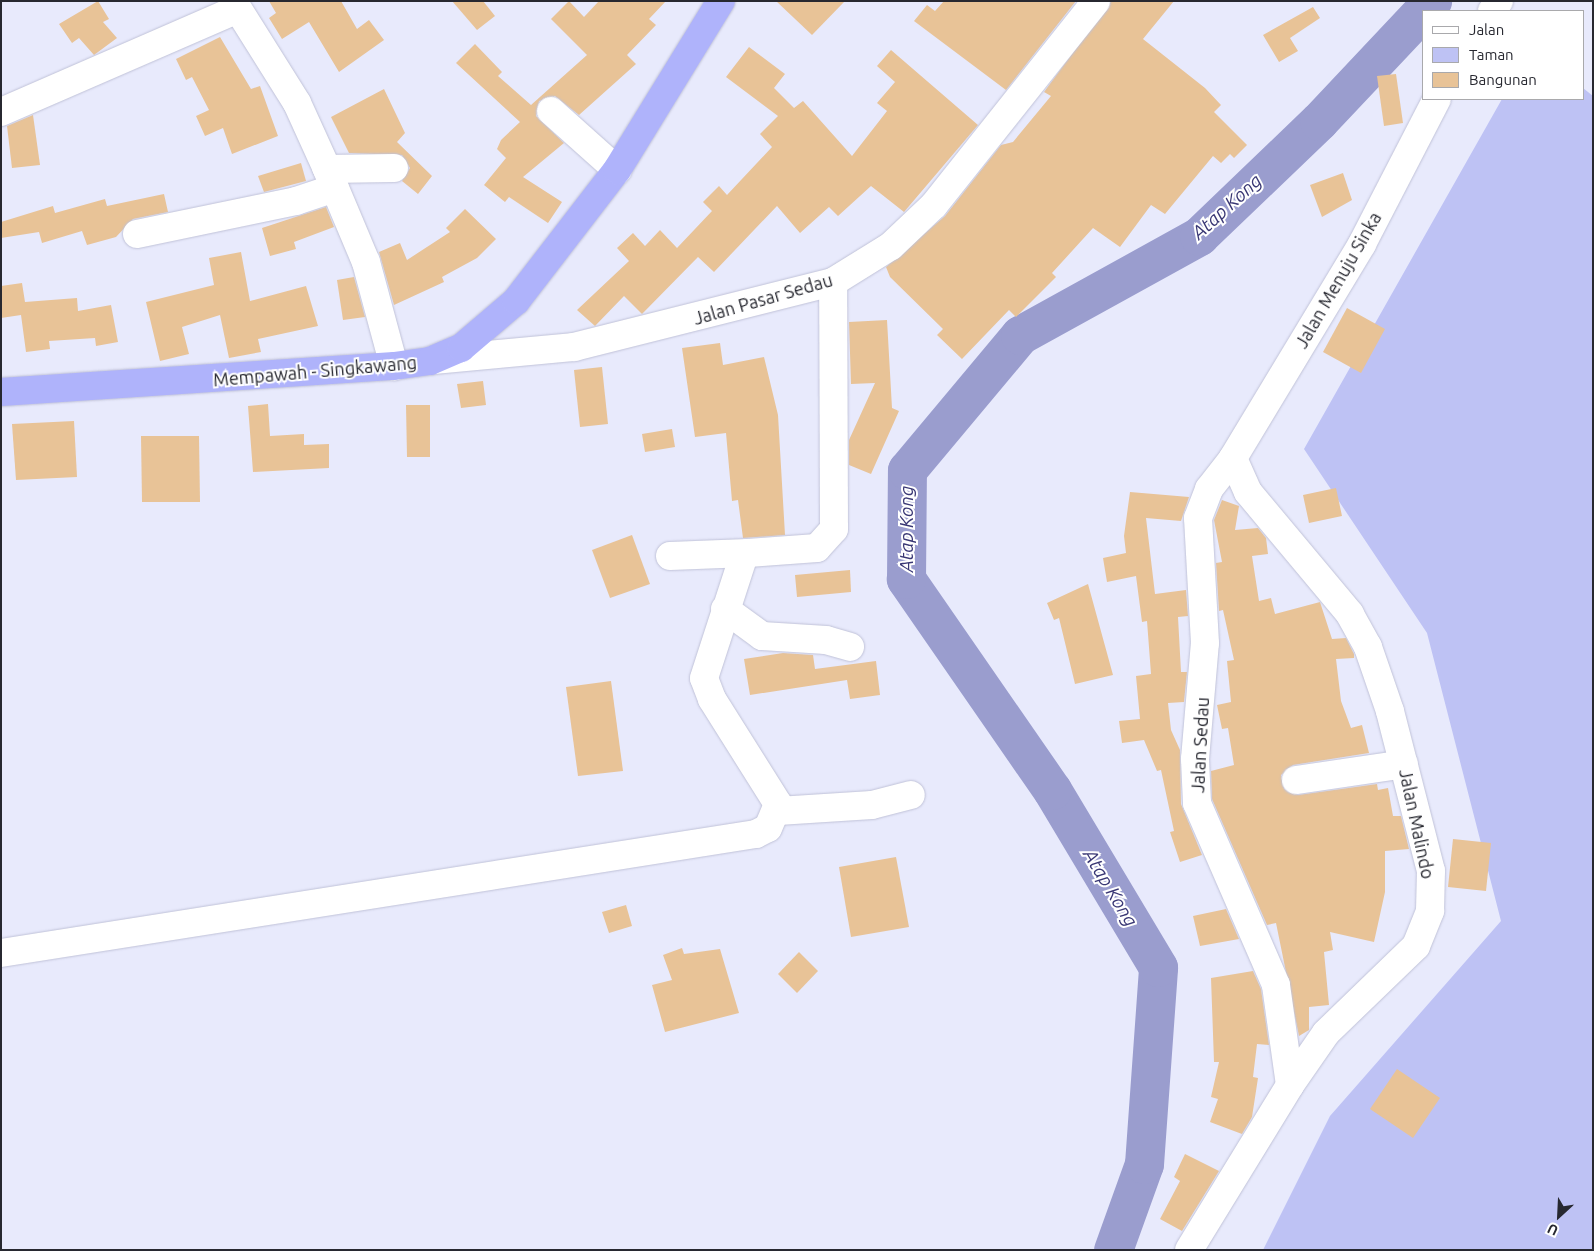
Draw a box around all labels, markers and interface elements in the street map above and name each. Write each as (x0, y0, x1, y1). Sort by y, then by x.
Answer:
legend (1422, 10, 1584, 100)
text: Jalan (1469, 21, 1504, 38)
text: Taman (1469, 46, 1514, 63)
text: Bangunan (1469, 71, 1537, 88)
water label: Atap Kong (1187, 170, 1267, 244)
street label: Jalan Menuju Sinka (1290, 208, 1386, 352)
street label: Jalan Pasar Sedau (691, 269, 835, 329)
street label: Mempawah - Singkawang (212, 351, 418, 391)
water label: Atap Kong (896, 486, 918, 572)
street label: Jalan Sedau (1187, 697, 1213, 793)
street label: Jalan Malindo (1395, 767, 1439, 881)
water label: Atap Kong (1078, 845, 1142, 931)
north arrow (1534, 1191, 1584, 1241)
text: U (1545, 1220, 1561, 1239)

